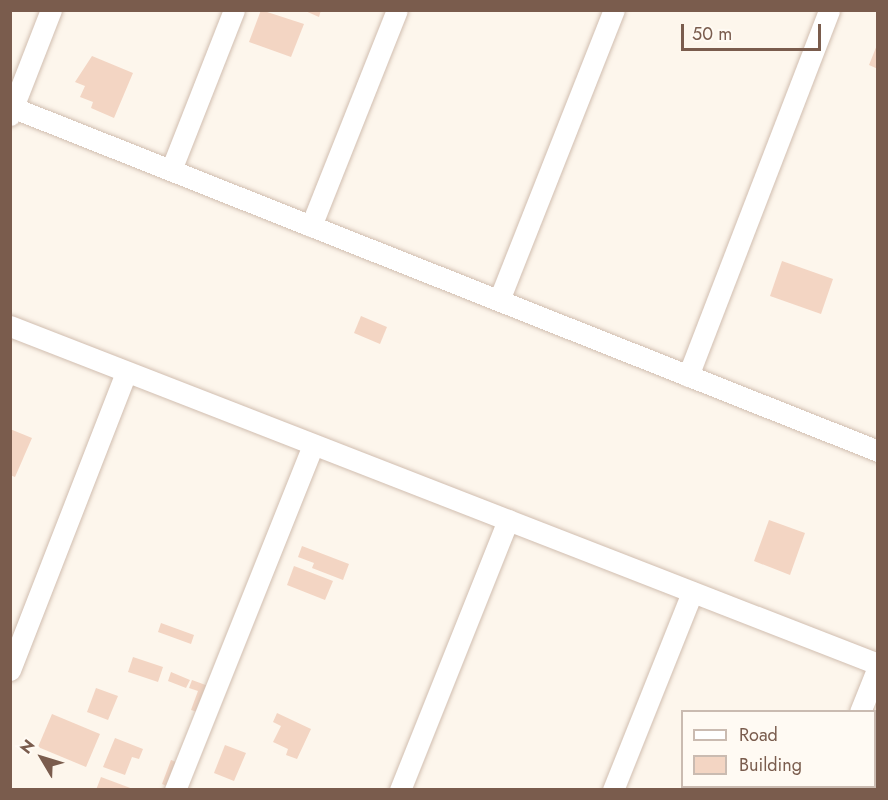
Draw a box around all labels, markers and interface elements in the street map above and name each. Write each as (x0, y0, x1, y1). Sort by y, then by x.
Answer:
scale bar (684, 12, 824, 50)
text: 50 m (692, 21, 732, 47)
legend (681, 710, 876, 788)
text: Road (739, 722, 778, 748)
north arrow (12, 728, 72, 788)
text: N (14, 735, 40, 759)
text: Building (739, 752, 802, 778)

